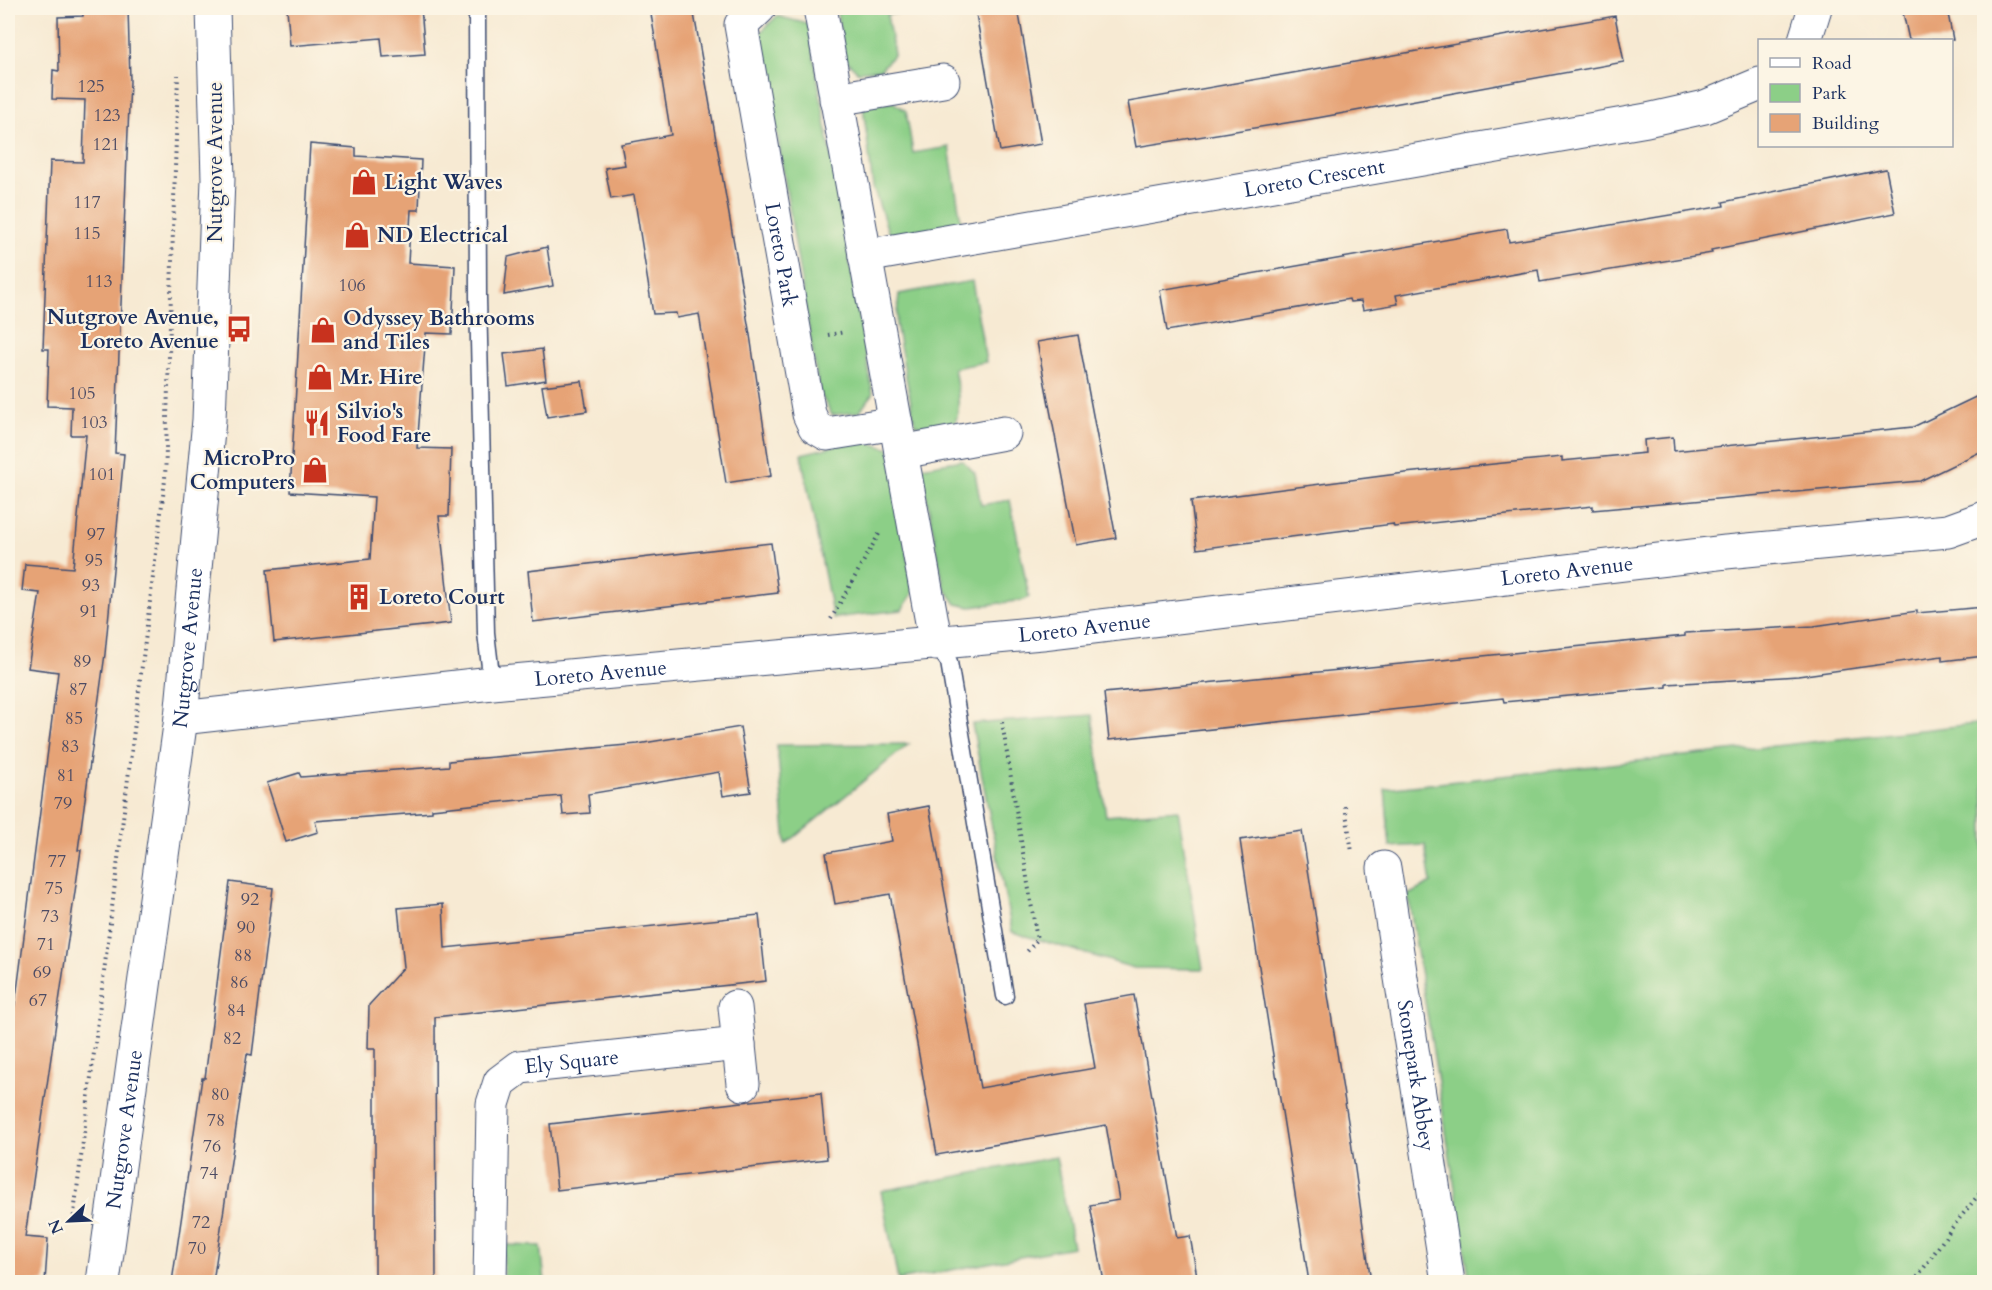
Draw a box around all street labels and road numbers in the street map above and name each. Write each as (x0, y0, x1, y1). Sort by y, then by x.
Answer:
street label: Nutgrove Avenue (201, 82, 230, 242)
street label: Loreto Crescent (1241, 151, 1388, 204)
street label: Loreto Park (758, 200, 805, 310)
street label: Loreto Avenue (1499, 549, 1635, 593)
street label: Nutgrove Avenue (165, 566, 210, 730)
street label: Loreto Avenue (1017, 606, 1152, 650)
street label: Loreto Avenue (533, 653, 668, 694)
street label: Stonepark Abbey (1390, 998, 1442, 1153)
street label: Ely Square (523, 1042, 620, 1081)
street label: Nutgrove Avenue (99, 1048, 149, 1211)

